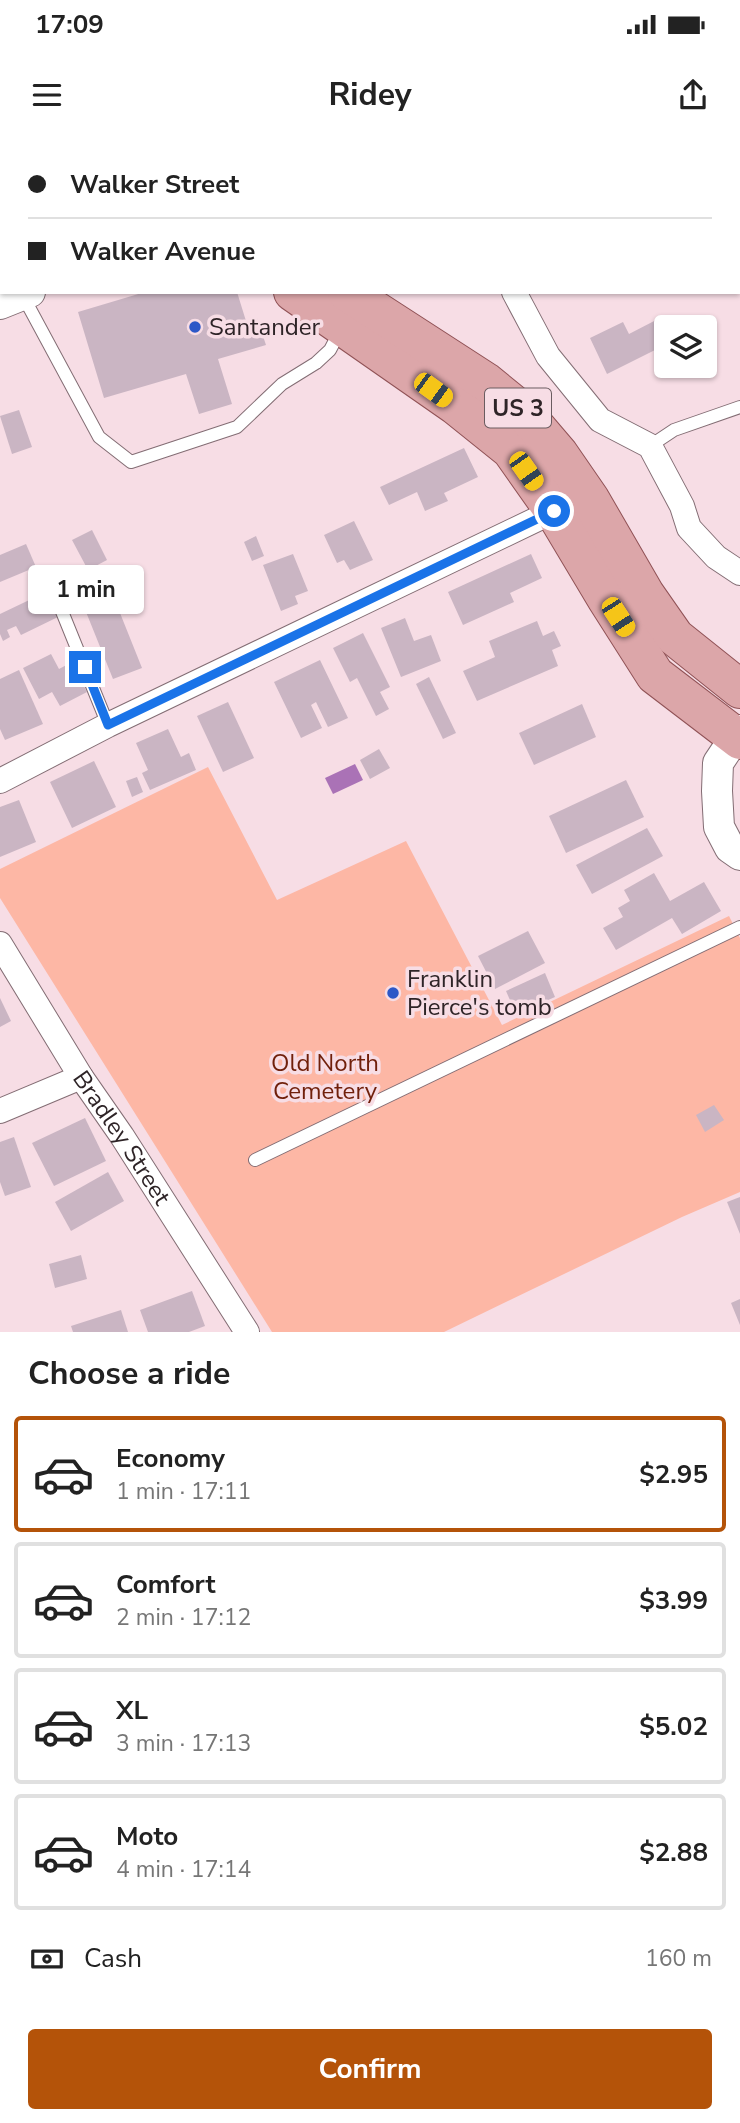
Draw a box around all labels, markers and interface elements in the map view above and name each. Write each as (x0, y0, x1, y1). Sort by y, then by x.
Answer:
text: 17:09 (35, 7, 104, 42)
text: Ridey (328, 73, 412, 116)
icon: menu (28, 76, 66, 114)
icon: share (674, 76, 712, 114)
text: Walker Street (70, 167, 239, 202)
text: Walker Avenue (70, 234, 255, 269)
place label: Santander (209, 311, 321, 343)
map controls (654, 315, 717, 378)
button: layers (654, 315, 717, 378)
marker: Santander (187, 319, 203, 335)
car (410, 369, 457, 411)
road number: US 3 (485, 388, 551, 428)
car (506, 448, 547, 494)
route start (538, 495, 570, 527)
callout: 1 min (27, 566, 143, 615)
text: 1 min (56, 574, 116, 605)
car (598, 594, 639, 640)
route end (69, 651, 101, 683)
place label: Franklin Pierce's tomb (407, 963, 552, 1023)
marker: Franklin Pierce's tomb (385, 985, 401, 1001)
park label: Old North Cemetery (271, 1047, 379, 1107)
street label: Bradley Street (65, 1064, 178, 1212)
text: Choose a ride (28, 1352, 230, 1395)
text: Economy (116, 1441, 225, 1476)
icon: car (32, 1443, 95, 1506)
text: $2.95 (639, 1457, 708, 1492)
text: 1 min · 17:11 (116, 1476, 251, 1507)
text: Comfort (116, 1567, 216, 1602)
icon: car (32, 1569, 95, 1632)
text: $3.99 (639, 1583, 708, 1618)
text: 2 min · 17:12 (116, 1602, 251, 1633)
text: XL (116, 1693, 148, 1728)
icon: car (32, 1695, 95, 1758)
text: $5.02 (639, 1709, 708, 1744)
text: 3 min · 17:13 (116, 1728, 251, 1759)
text: Moto (116, 1819, 178, 1854)
icon: car (32, 1821, 95, 1884)
text: $2.88 (639, 1835, 708, 1870)
text: 4 min · 17:14 (116, 1854, 251, 1885)
icon: cash (28, 1940, 66, 1978)
text: Cash (84, 1941, 142, 1976)
text: 160 m (645, 1943, 712, 1974)
button: Confirm (28, 2029, 712, 2109)

